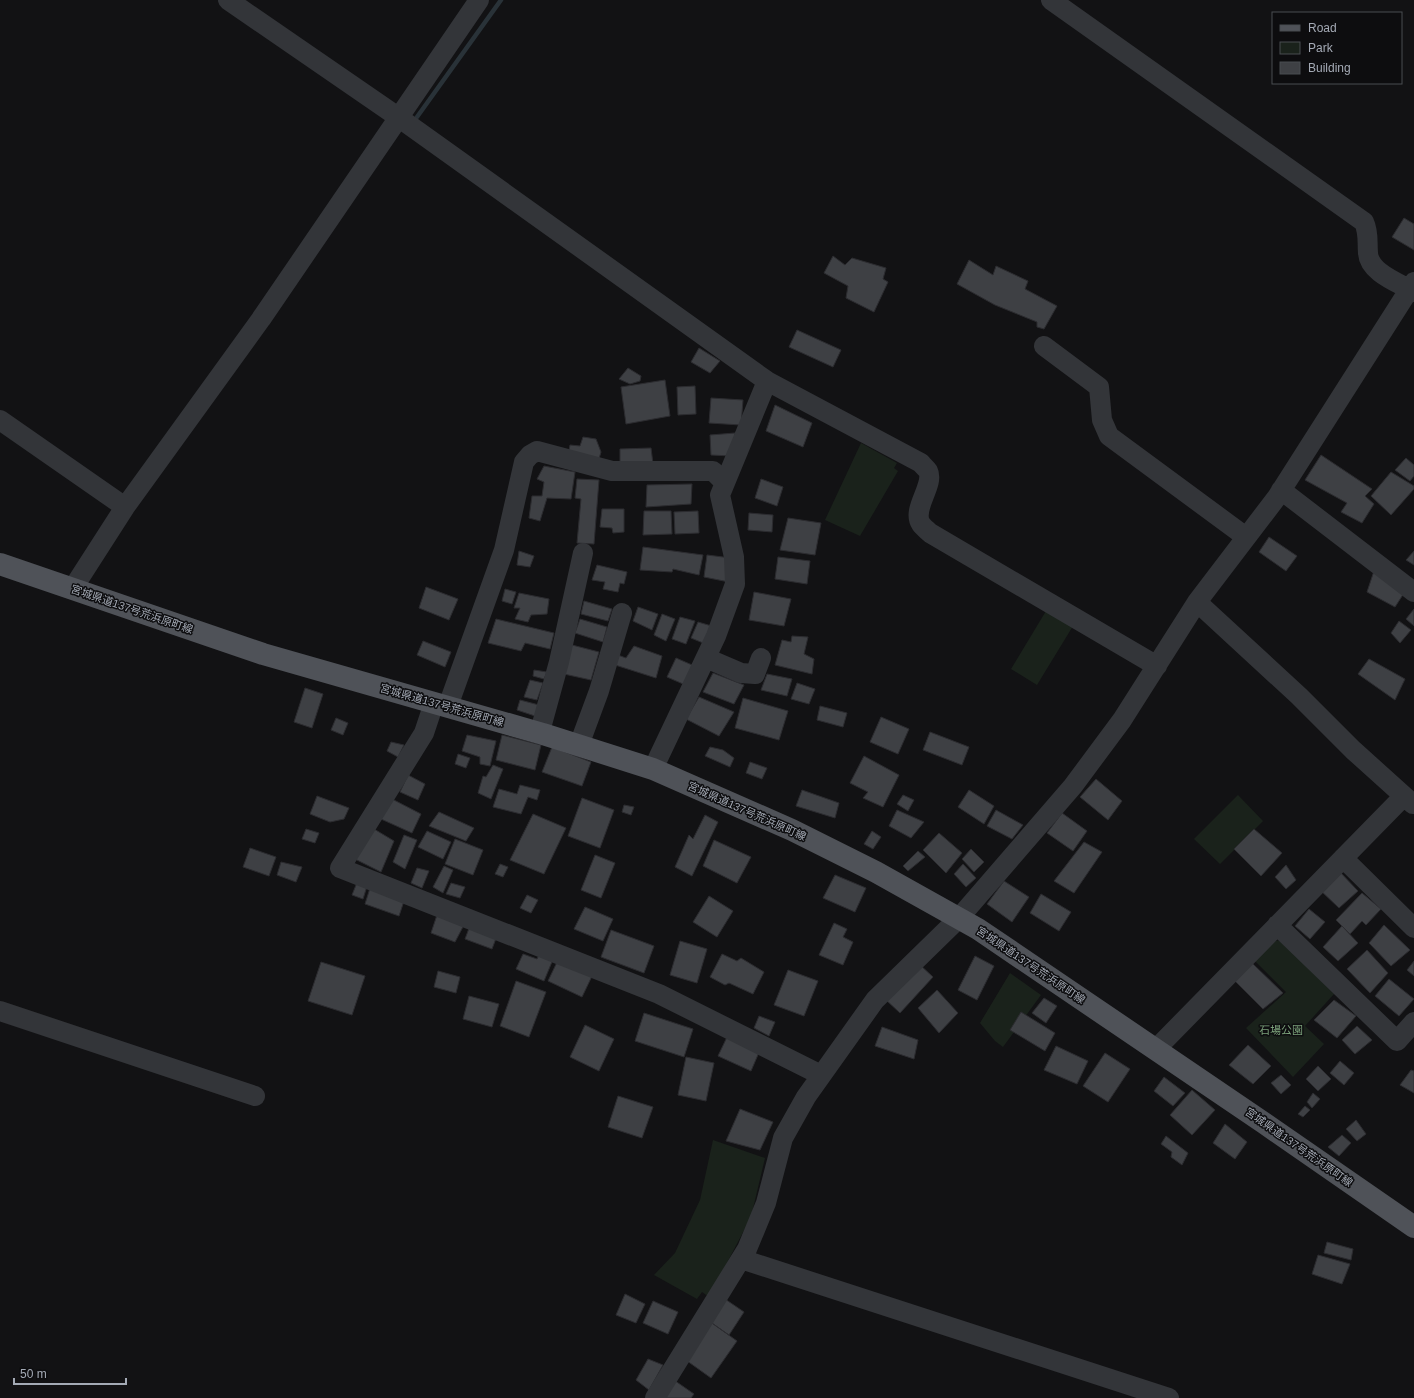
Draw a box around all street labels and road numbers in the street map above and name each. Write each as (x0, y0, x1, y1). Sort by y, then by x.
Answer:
street label: 宮城県道137号荒浜原町線 (69, 582, 195, 636)
street label: 宮城県道137号荒浜原町線 (379, 682, 505, 728)
street label: 宮城県道137号荒浜原町線 (686, 779, 808, 843)
street label: 宮城県道137号荒浜原町線 (974, 924, 1088, 1006)
street label: 宮城県道137号荒浜原町線 (1243, 1105, 1355, 1189)

